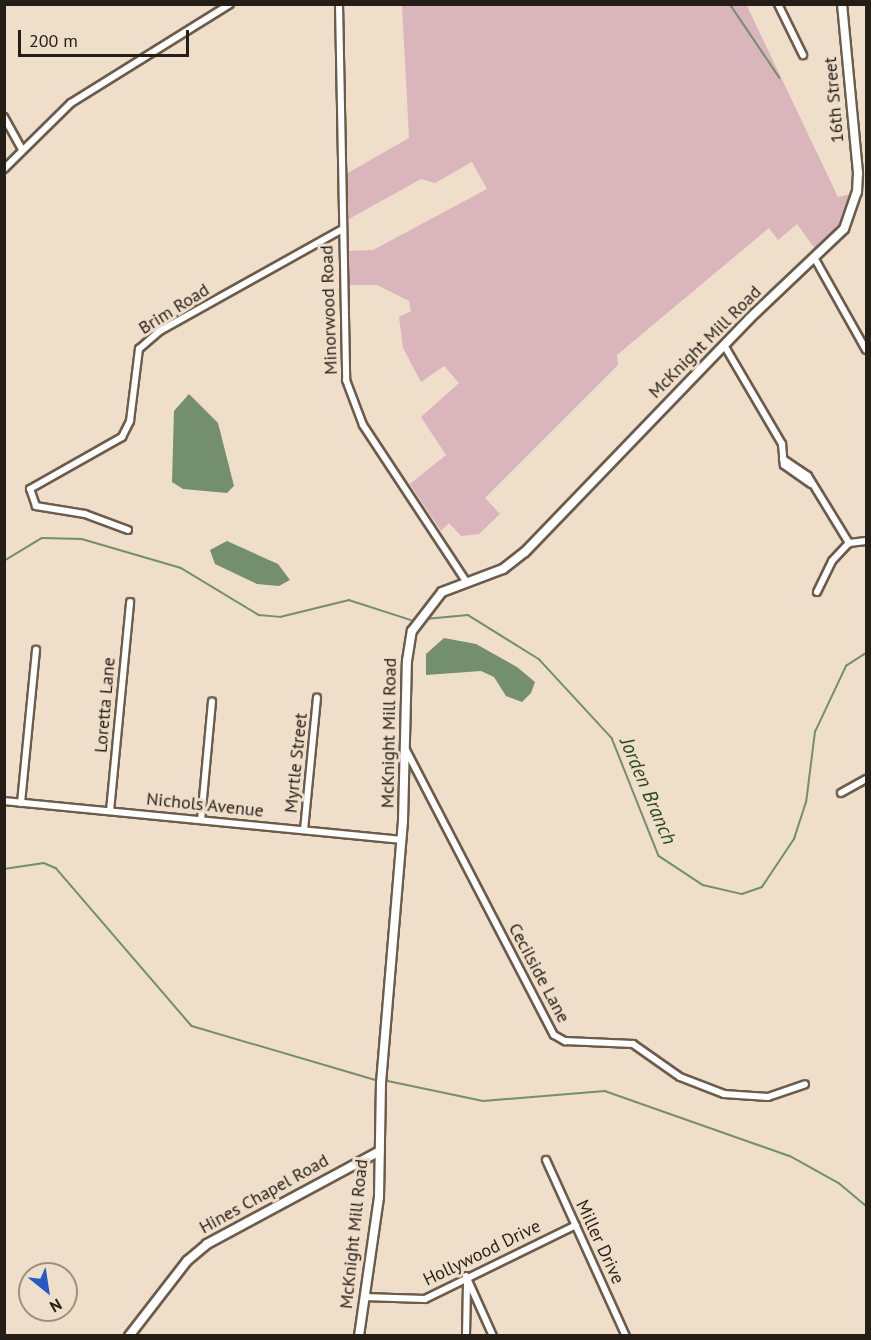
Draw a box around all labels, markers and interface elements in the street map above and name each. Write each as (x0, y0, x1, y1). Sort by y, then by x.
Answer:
scale bar (21, 18, 192, 56)
text: 200 m (29, 29, 78, 52)
street label: 16th Street (819, 56, 849, 144)
street label: Minorwood Road (316, 245, 342, 375)
street label: Brim Road (135, 279, 213, 339)
street label: McKnight Mill Road (644, 281, 766, 403)
street label: Loretta Lane (90, 656, 120, 754)
street label: McKnight Mill Road (377, 658, 401, 808)
street label: Myrtle Street (280, 712, 312, 814)
water label: Jorden Branch (615, 734, 681, 848)
street label: Nichols Avenue (145, 788, 265, 822)
street label: Cecilside Lane (504, 920, 574, 1026)
street label: Hines Chapel Road (196, 1150, 332, 1238)
street label: McKnight Mill Road (335, 1158, 373, 1310)
street label: Miller Drive (571, 1197, 629, 1287)
street label: Hollywood Drive (420, 1215, 544, 1291)
north arrow (18, 1262, 78, 1322)
text: N (46, 1295, 66, 1317)

